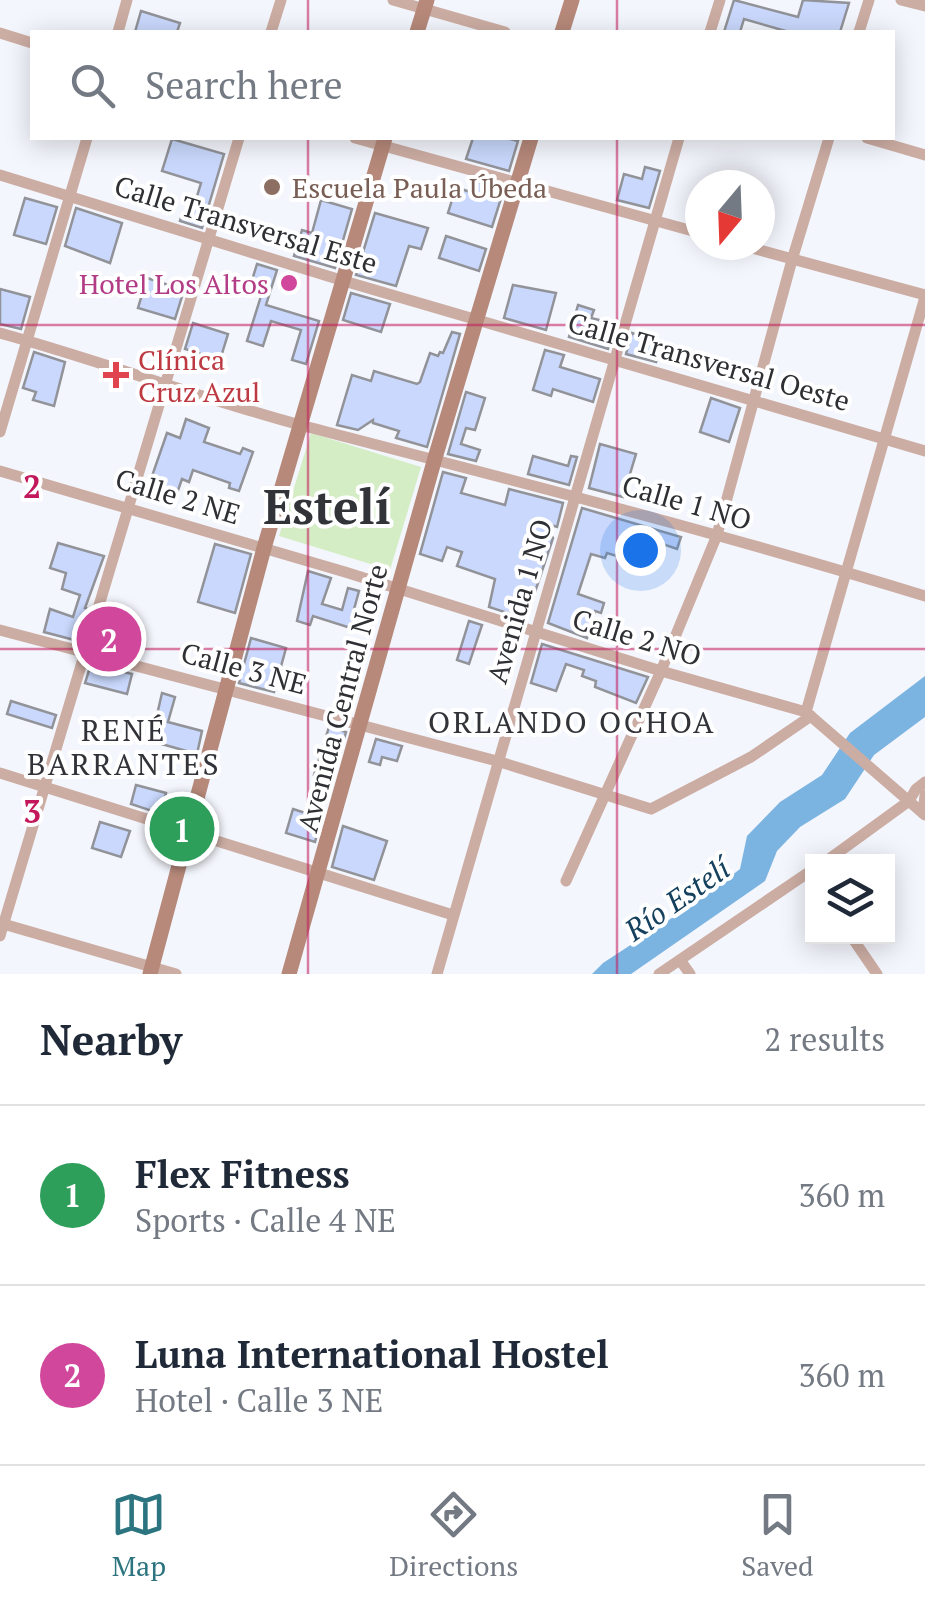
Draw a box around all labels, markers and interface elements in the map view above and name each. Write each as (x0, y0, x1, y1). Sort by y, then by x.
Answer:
search box (30, 30, 895, 140)
icon: search (65, 58, 120, 113)
text: Search here (145, 60, 343, 110)
street label: Calle Transversal Este (110, 166, 382, 282)
place label: Escuela Paula Úbeda (292, 169, 547, 206)
north arrow (685, 170, 775, 260)
marker: Escuela Paula Úbeda (261, 176, 283, 198)
place label: Hotel Los Altos (79, 265, 269, 302)
marker: Hotel Los Altos (278, 272, 300, 294)
street label: Calle Transversal Oeste (564, 303, 854, 419)
place label: Clínica Cruz Azul (138, 341, 260, 410)
marker: Clínica Cruz Azul (103, 362, 129, 388)
street label: Calle 2 NE (111, 460, 245, 532)
text: 2 (23, 465, 41, 507)
street label: Calle 1 NO (618, 466, 756, 538)
district label: Estelí (263, 474, 391, 538)
street label: Avenida 1 NO (478, 514, 560, 688)
your location (615, 525, 666, 576)
street label: Avenida Central Norte (288, 560, 396, 836)
street label: Calle 2 NO (568, 600, 706, 674)
pin: 2 (76, 602, 142, 676)
street label: Calle 3 NE (177, 634, 311, 702)
district label: ORLANDO OCHOA (428, 702, 716, 742)
district label: RENÉ BARRANTES (27, 710, 221, 784)
text: 3 (23, 790, 41, 832)
pin: 1 (150, 792, 214, 866)
water label: Río Estelí (616, 846, 741, 950)
map controls (805, 854, 895, 944)
button: layers (805, 854, 895, 944)
text: Nearby (40, 1011, 182, 1067)
text: 2 results (764, 1018, 885, 1060)
text: Flex Fitness (135, 1149, 350, 1199)
text: 1 (63, 1174, 82, 1216)
text: 360 m (798, 1174, 885, 1216)
text: Sports · Calle 4 NE (135, 1199, 396, 1241)
text: Luna International Hostel (135, 1329, 609, 1379)
text: 2 (63, 1354, 82, 1396)
text: 360 m (798, 1354, 885, 1396)
text: Hotel · Calle 3 NE (135, 1379, 383, 1421)
tab: Map (111, 1487, 166, 1584)
tab: Directions (389, 1487, 518, 1584)
tab: Saved (741, 1487, 814, 1584)

